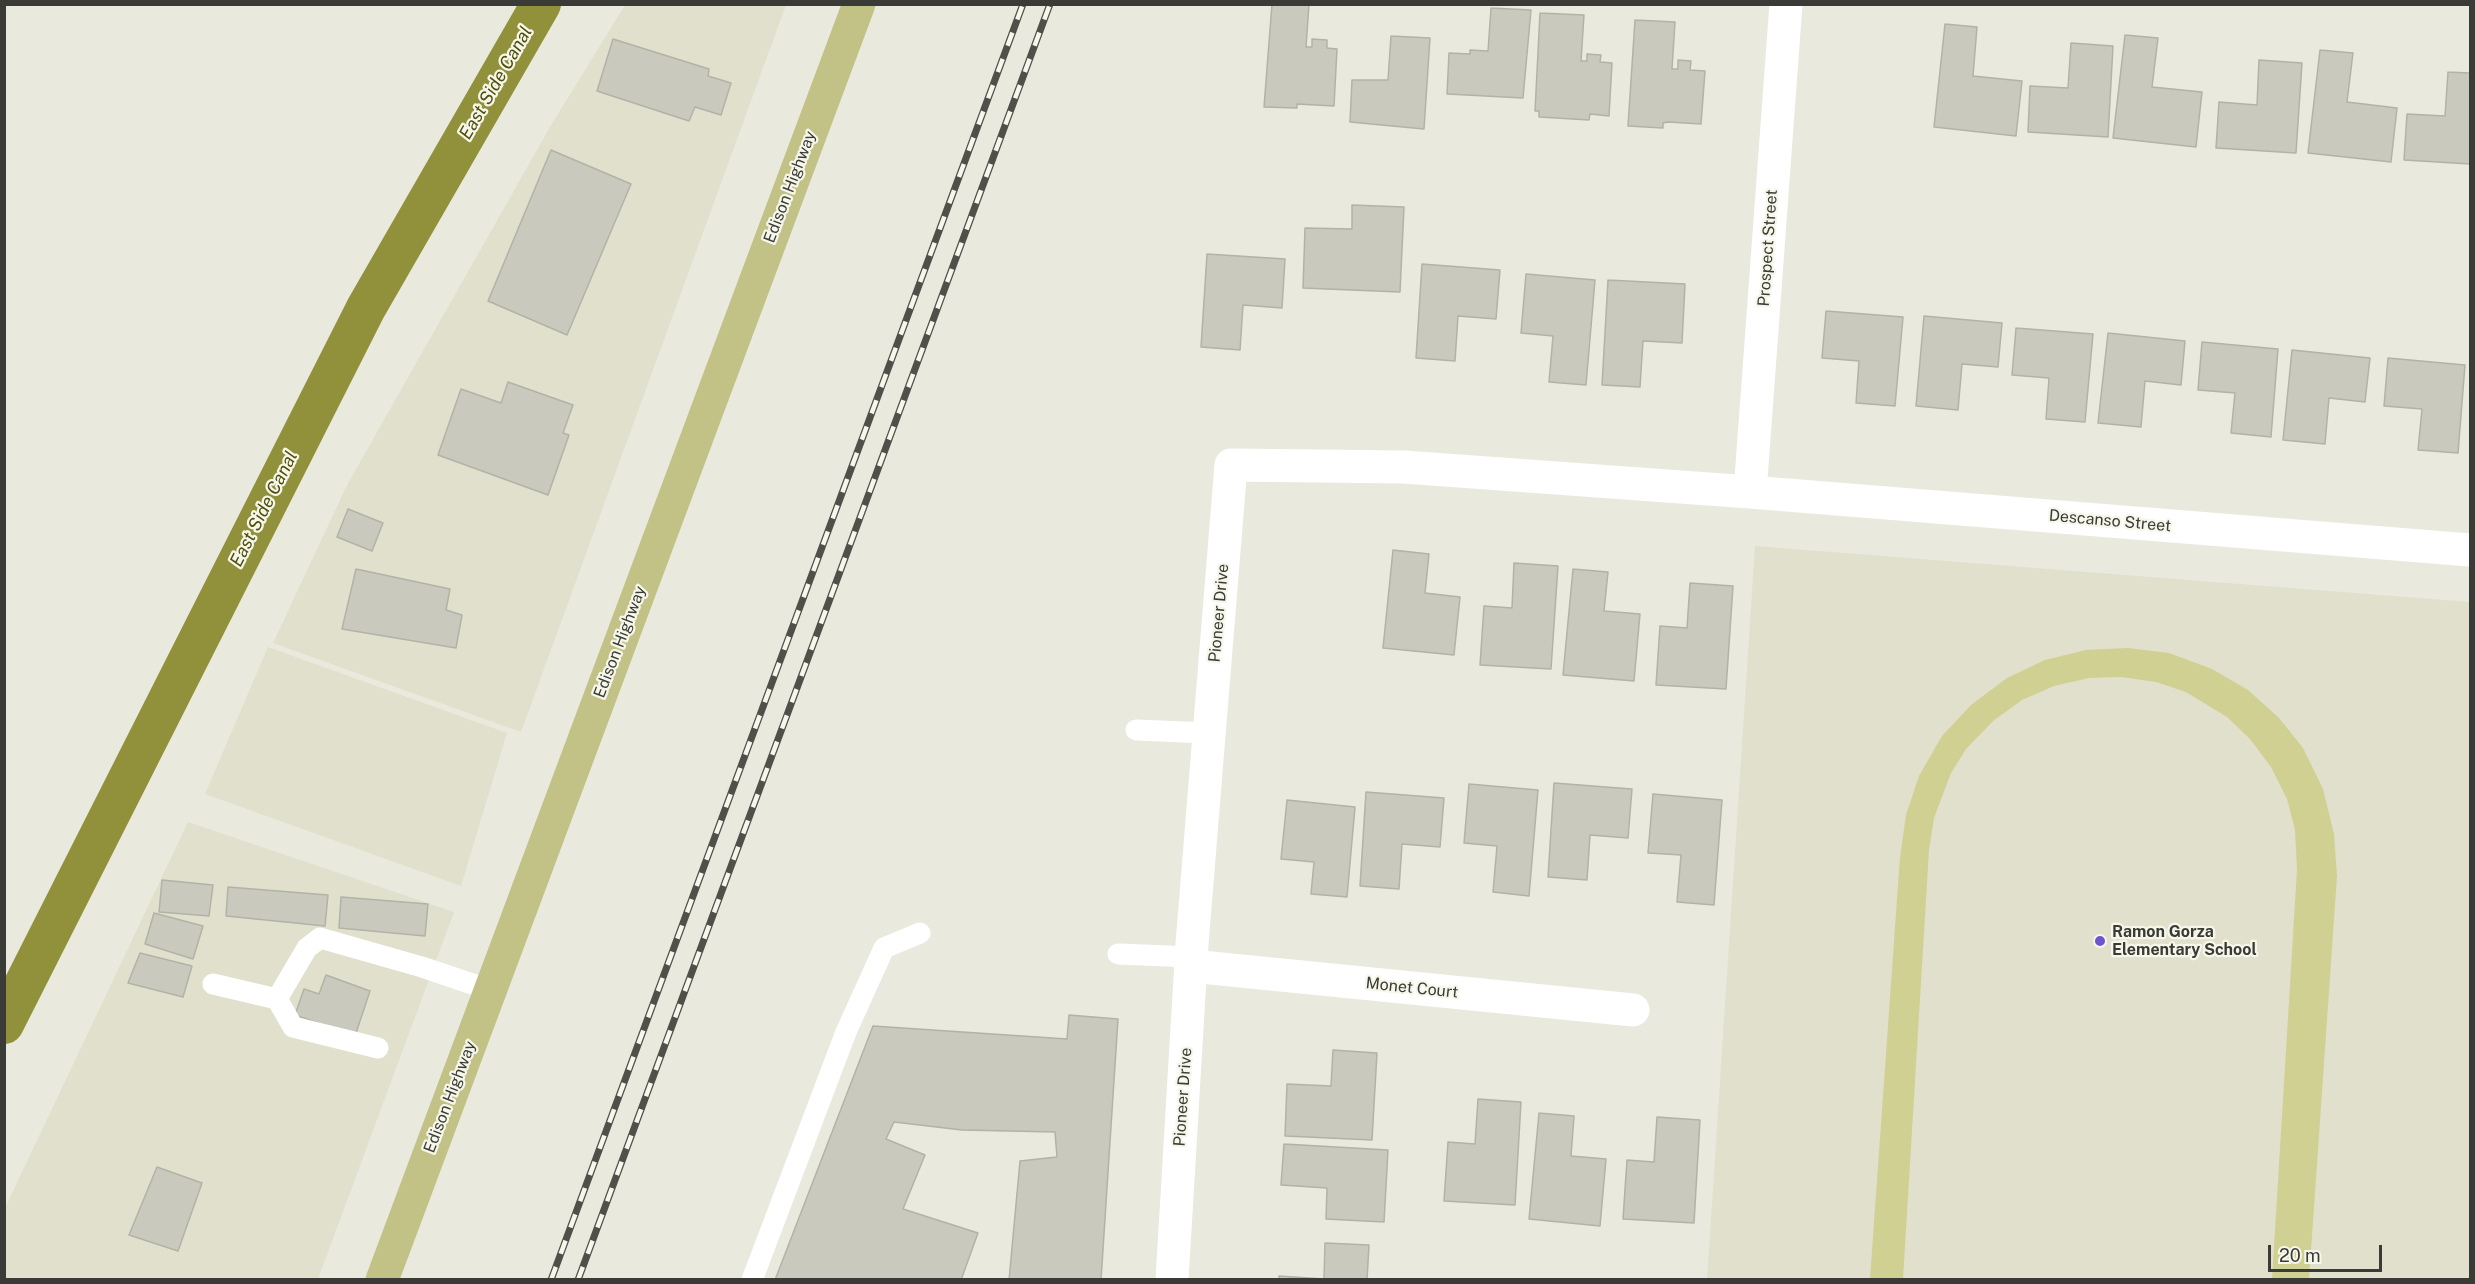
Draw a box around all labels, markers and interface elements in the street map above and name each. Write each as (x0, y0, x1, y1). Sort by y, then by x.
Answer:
water label: East Side Canal (455, 23, 537, 143)
street label: Edison Highway (760, 128, 820, 246)
street label: Prospect Street (1754, 189, 1782, 307)
water label: East Side Canal (226, 448, 302, 570)
street label: Descanso Street (2048, 506, 2172, 536)
street label: Pioneer Drive (1205, 563, 1233, 663)
street label: Edison Highway (590, 583, 650, 701)
place label: Ramon Gorza Elementary School (2112, 922, 2257, 960)
marker: Ramon Gorza Elementary School (2093, 934, 2107, 948)
street label: Monet Court (1365, 974, 1459, 1002)
street label: Edison Highway (420, 1038, 480, 1156)
street label: Pioneer Drive (1170, 1047, 1196, 1147)
scale bar (2271, 1233, 2385, 1271)
text: 20 m (2279, 1245, 2321, 1266)

